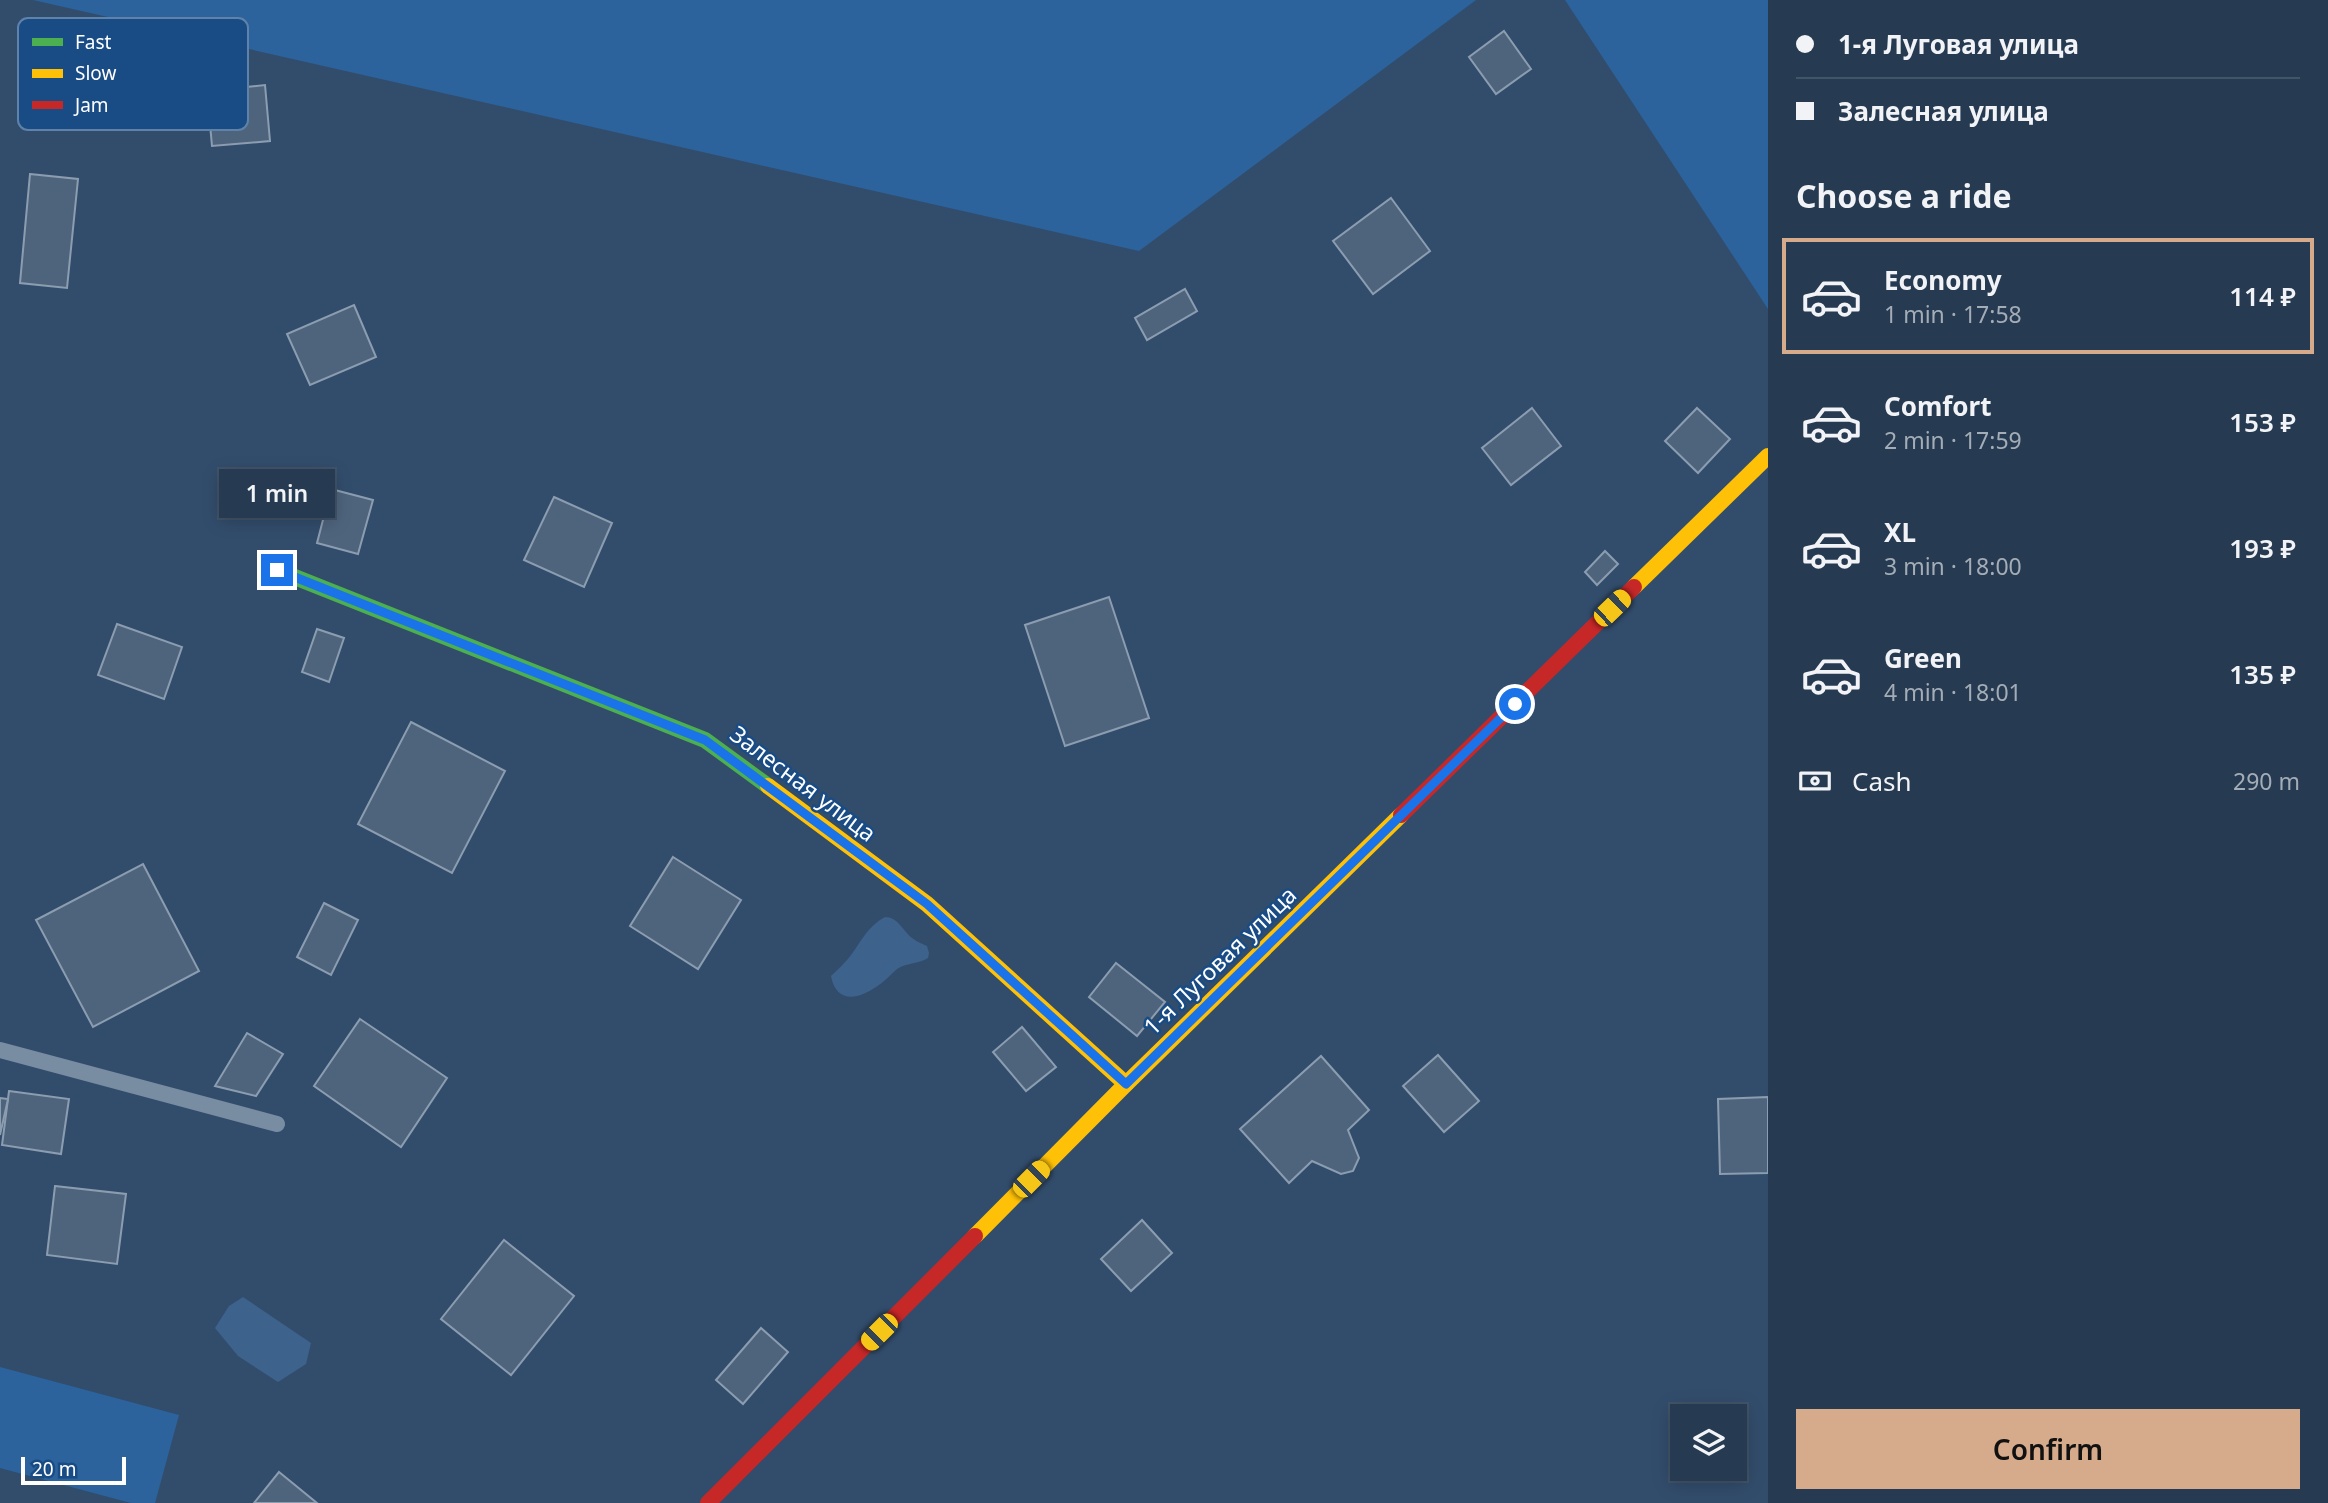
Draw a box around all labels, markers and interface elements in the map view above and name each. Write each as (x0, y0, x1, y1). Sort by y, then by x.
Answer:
legend (18, 18, 248, 130)
text: 1-я Луговая улица (1838, 26, 2079, 62)
text: Fast (75, 29, 112, 55)
text: Slow (75, 60, 116, 86)
text: Jam (73, 92, 109, 118)
text: Залесная улица (1838, 93, 2049, 129)
text: Choose a ride (1796, 174, 2012, 217)
text: Economy (1884, 262, 2002, 298)
icon: car (1800, 265, 1863, 328)
text: 114 ₽ (2229, 278, 2296, 314)
text: 1 min · 17:58 (1884, 298, 2022, 330)
text: Comfort (1884, 388, 1992, 424)
icon: car (1800, 391, 1863, 454)
text: 153 ₽ (2229, 404, 2296, 440)
text: 2 min · 17:59 (1884, 424, 2022, 456)
callout: 1 min (219, 468, 335, 518)
text: 1 min (246, 477, 308, 509)
text: XL (1884, 514, 1916, 550)
icon: car (1800, 517, 1863, 580)
text: 193 ₽ (2229, 530, 2296, 566)
text: 3 min · 18:00 (1884, 550, 2022, 582)
route end (261, 554, 293, 586)
car (1590, 586, 1635, 630)
text: Green (1884, 640, 1962, 676)
icon: car (1800, 643, 1863, 706)
text: 135 ₽ (2229, 656, 2296, 692)
text: 4 min · 18:01 (1884, 676, 2022, 708)
route start (1499, 688, 1531, 720)
street label: Залесная улица (724, 718, 883, 849)
icon: cash (1796, 762, 1834, 800)
text: Cash (1852, 763, 1912, 799)
text: 290 m (2233, 765, 2300, 797)
street label: 1-я Луговая улица (1136, 879, 1303, 1042)
car (1009, 1157, 1054, 1201)
car (857, 1310, 902, 1354)
map controls (1670, 1404, 1747, 1481)
button: layers (1670, 1404, 1747, 1481)
button: Confirm (1796, 1409, 2300, 1489)
scale bar (21, 1454, 126, 1486)
text: 20 m (32, 1456, 76, 1482)

